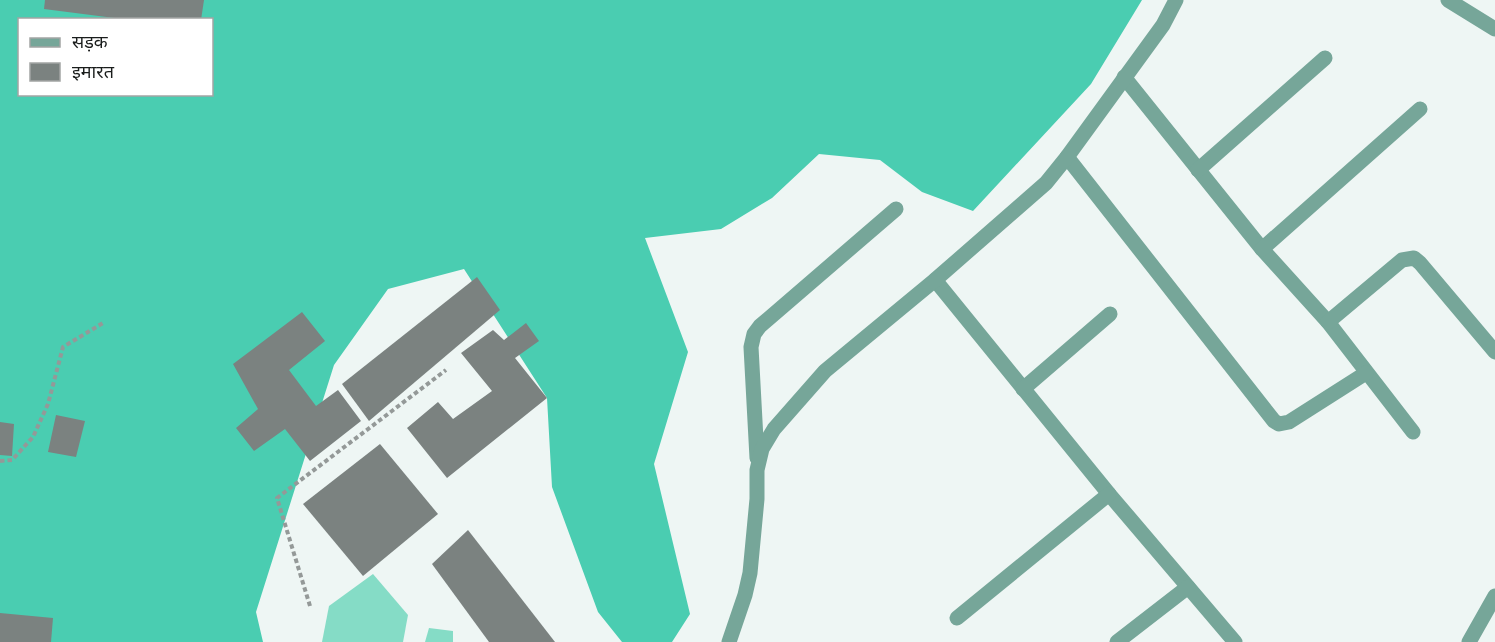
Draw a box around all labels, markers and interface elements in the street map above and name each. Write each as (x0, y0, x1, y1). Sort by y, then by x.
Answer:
legend (18, 18, 213, 96)
text: सड़क (72, 29, 109, 53)
text: इमारत (72, 59, 115, 83)

